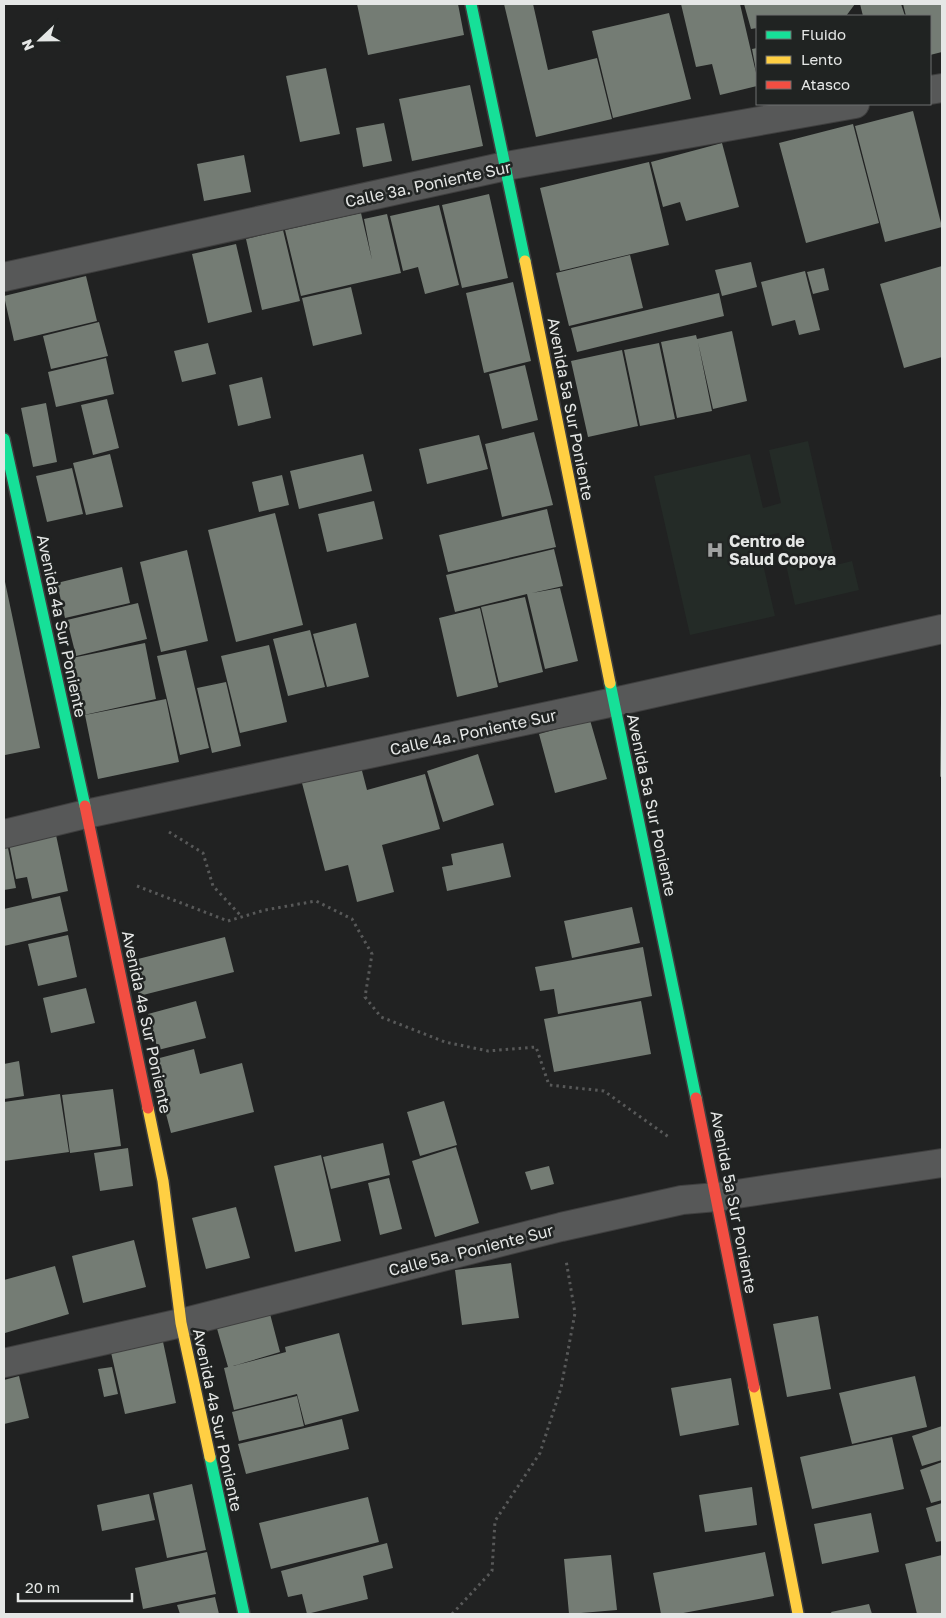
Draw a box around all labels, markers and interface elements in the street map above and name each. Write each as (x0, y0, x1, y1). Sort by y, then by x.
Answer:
north arrow (15, 15, 65, 65)
legend (756, 15, 931, 105)
text: Fluido (801, 25, 846, 43)
text: N (18, 37, 37, 53)
text: Lento (801, 50, 842, 68)
text: Atasco (801, 75, 850, 93)
street label: Calle 3a. Poniente Sur (343, 157, 513, 211)
street label: Avenida 5a Sur Poniente (543, 316, 599, 502)
place label: Centro de Salud Copoya (729, 531, 836, 569)
street label: Avenida 4a Sur Poniente (33, 533, 91, 719)
hospital icon: Centro de Salud Copoya (705, 540, 725, 560)
street label: Calle 4a. Poniente Sur (388, 705, 558, 759)
street label: Avenida 5a Sur Poniente (623, 712, 681, 898)
street label: Avenida 4a Sur Poniente (118, 929, 176, 1115)
street label: Avenida 5a Sur Poniente (706, 1109, 762, 1295)
street label: Calle 5a. Poniente Sur (386, 1220, 556, 1280)
street label: Avenida 4a Sur Poniente (189, 1327, 247, 1513)
scale bar (18, 1570, 131, 1602)
text: 20 m (25, 1578, 60, 1596)

